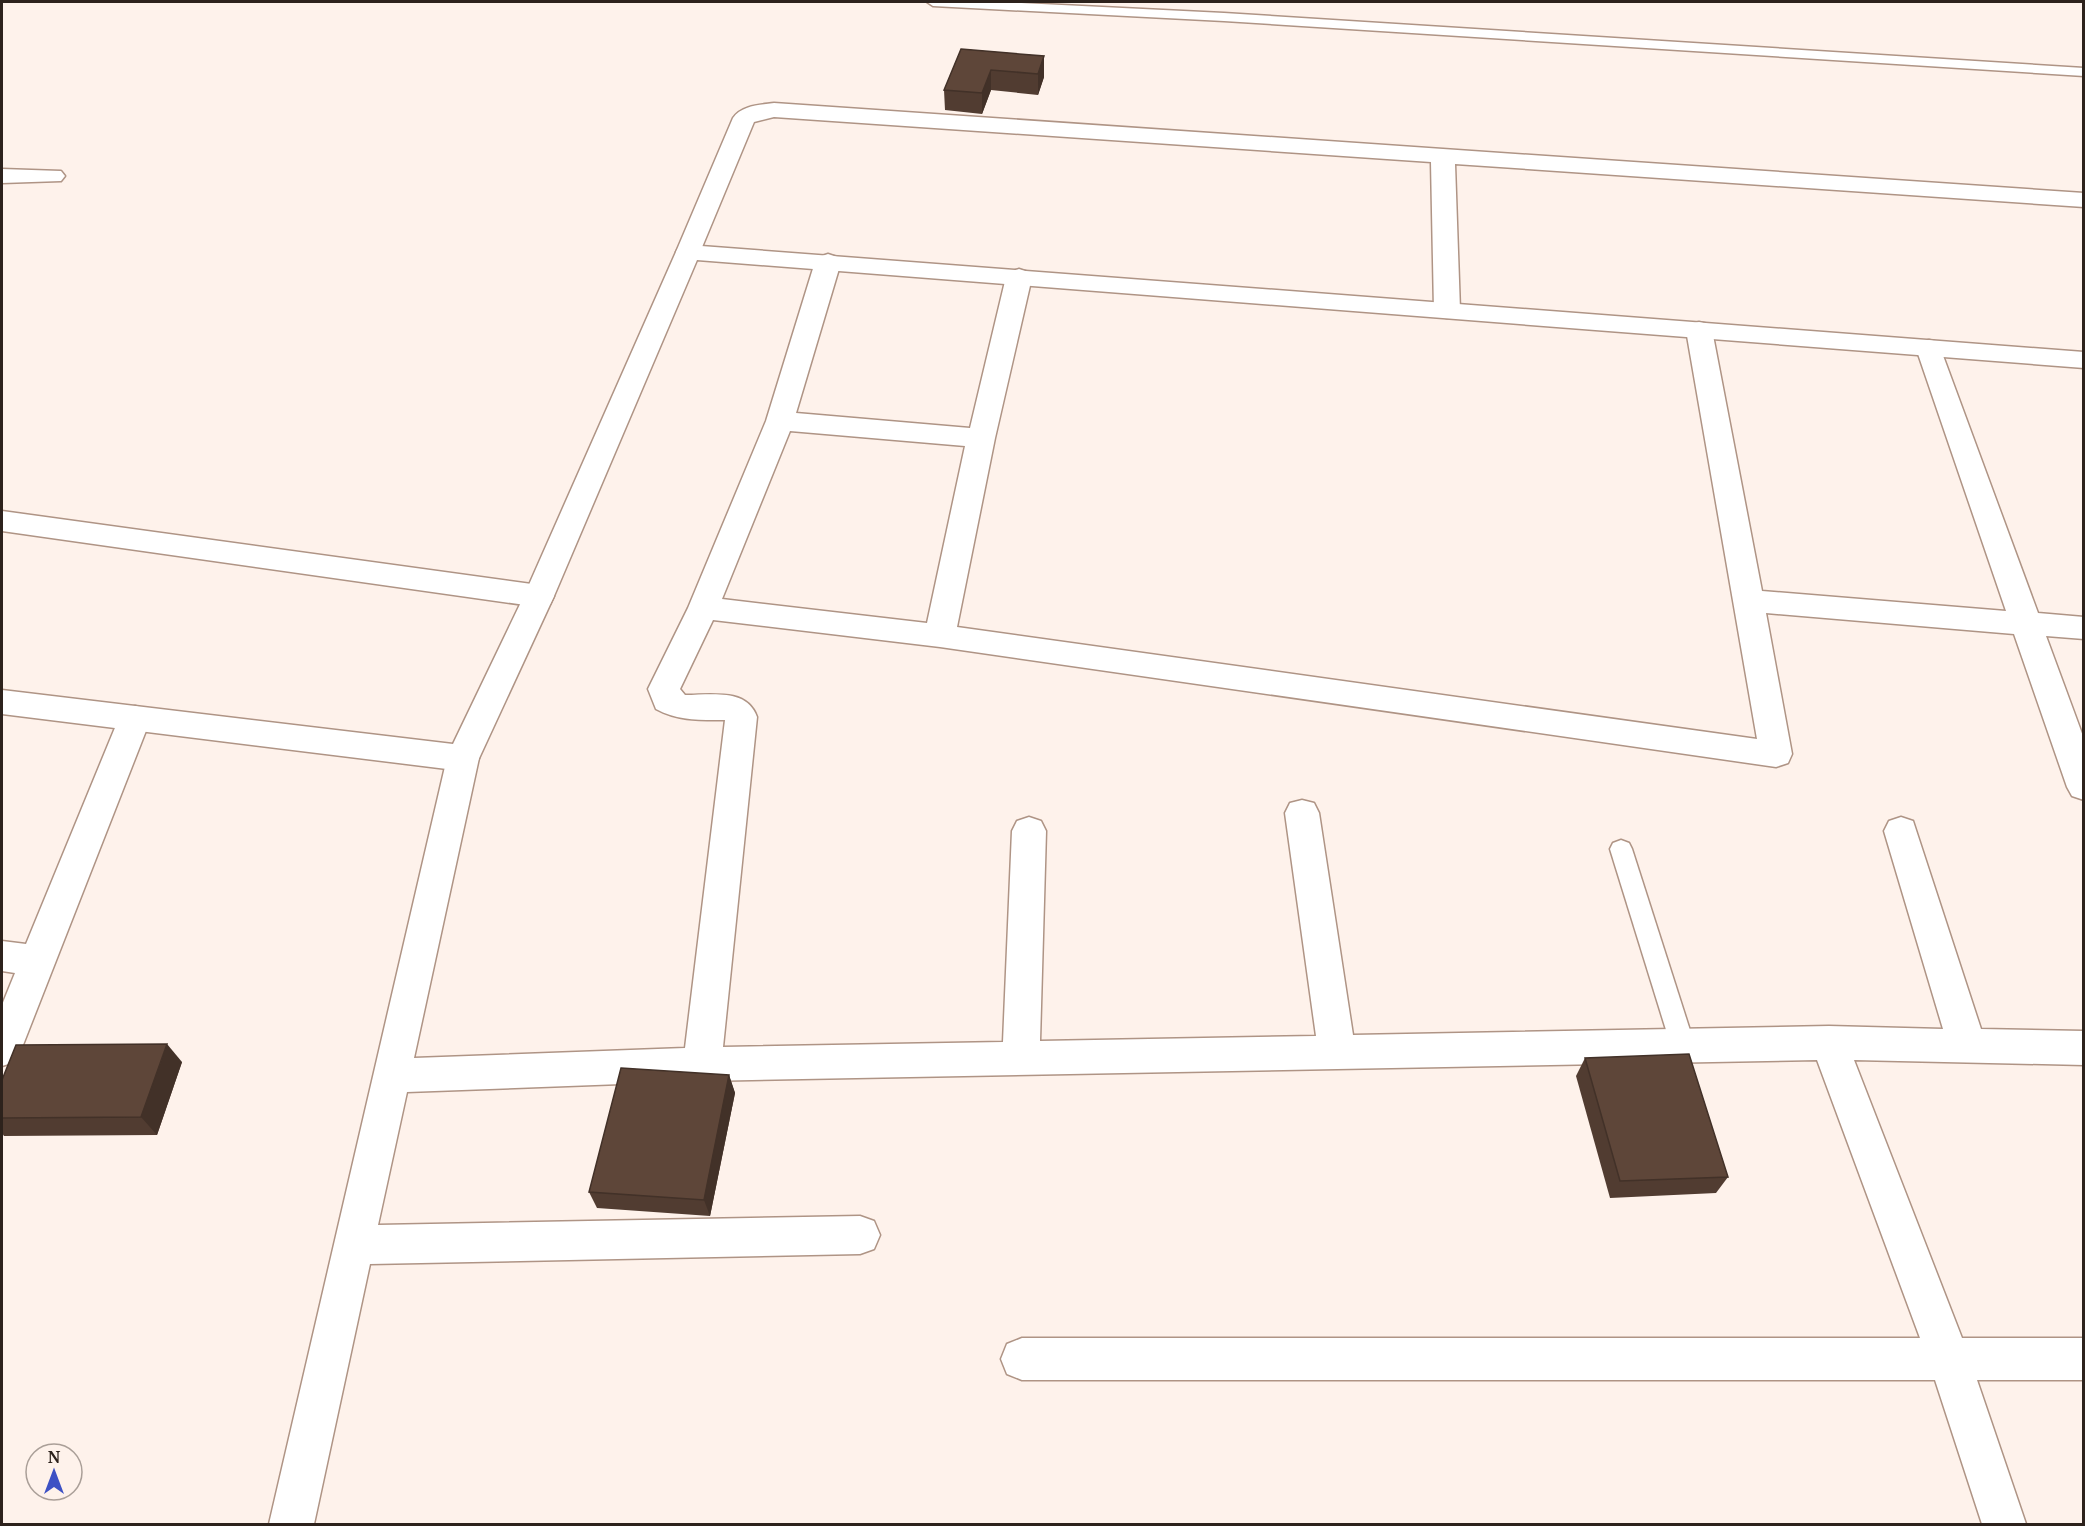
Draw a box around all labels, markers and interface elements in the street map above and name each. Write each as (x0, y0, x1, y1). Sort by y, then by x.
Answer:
north arrow (24, 1442, 84, 1502)
text: N (48, 1446, 61, 1468)

